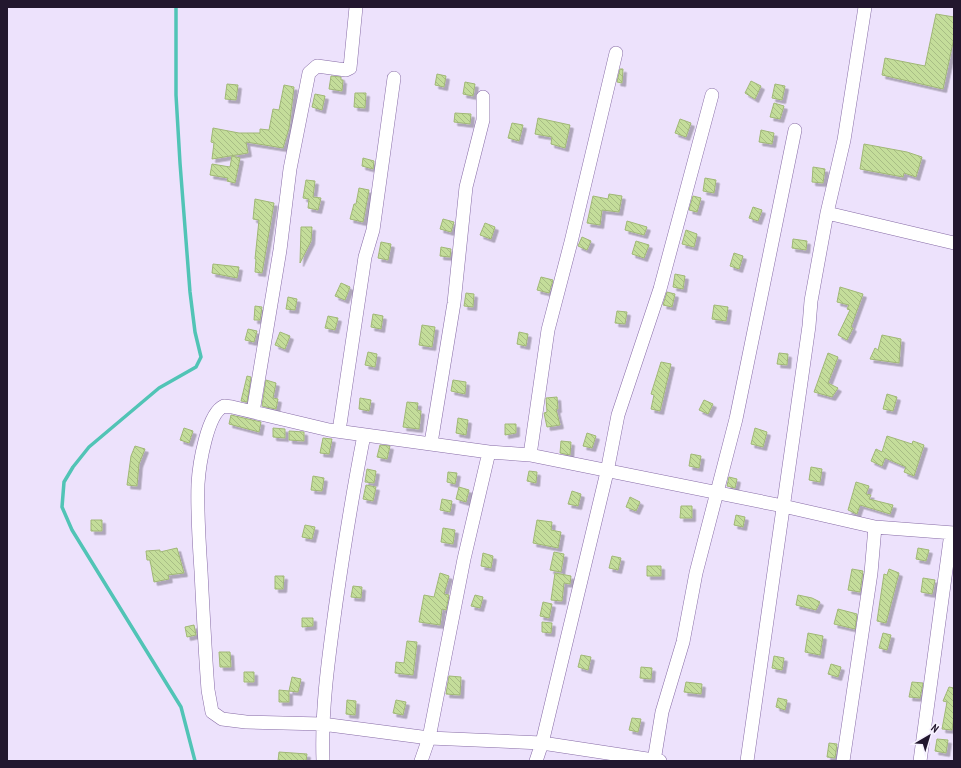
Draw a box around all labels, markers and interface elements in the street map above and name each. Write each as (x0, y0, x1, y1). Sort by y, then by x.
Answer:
north arrow (909, 716, 949, 756)
text: N (929, 721, 942, 735)

